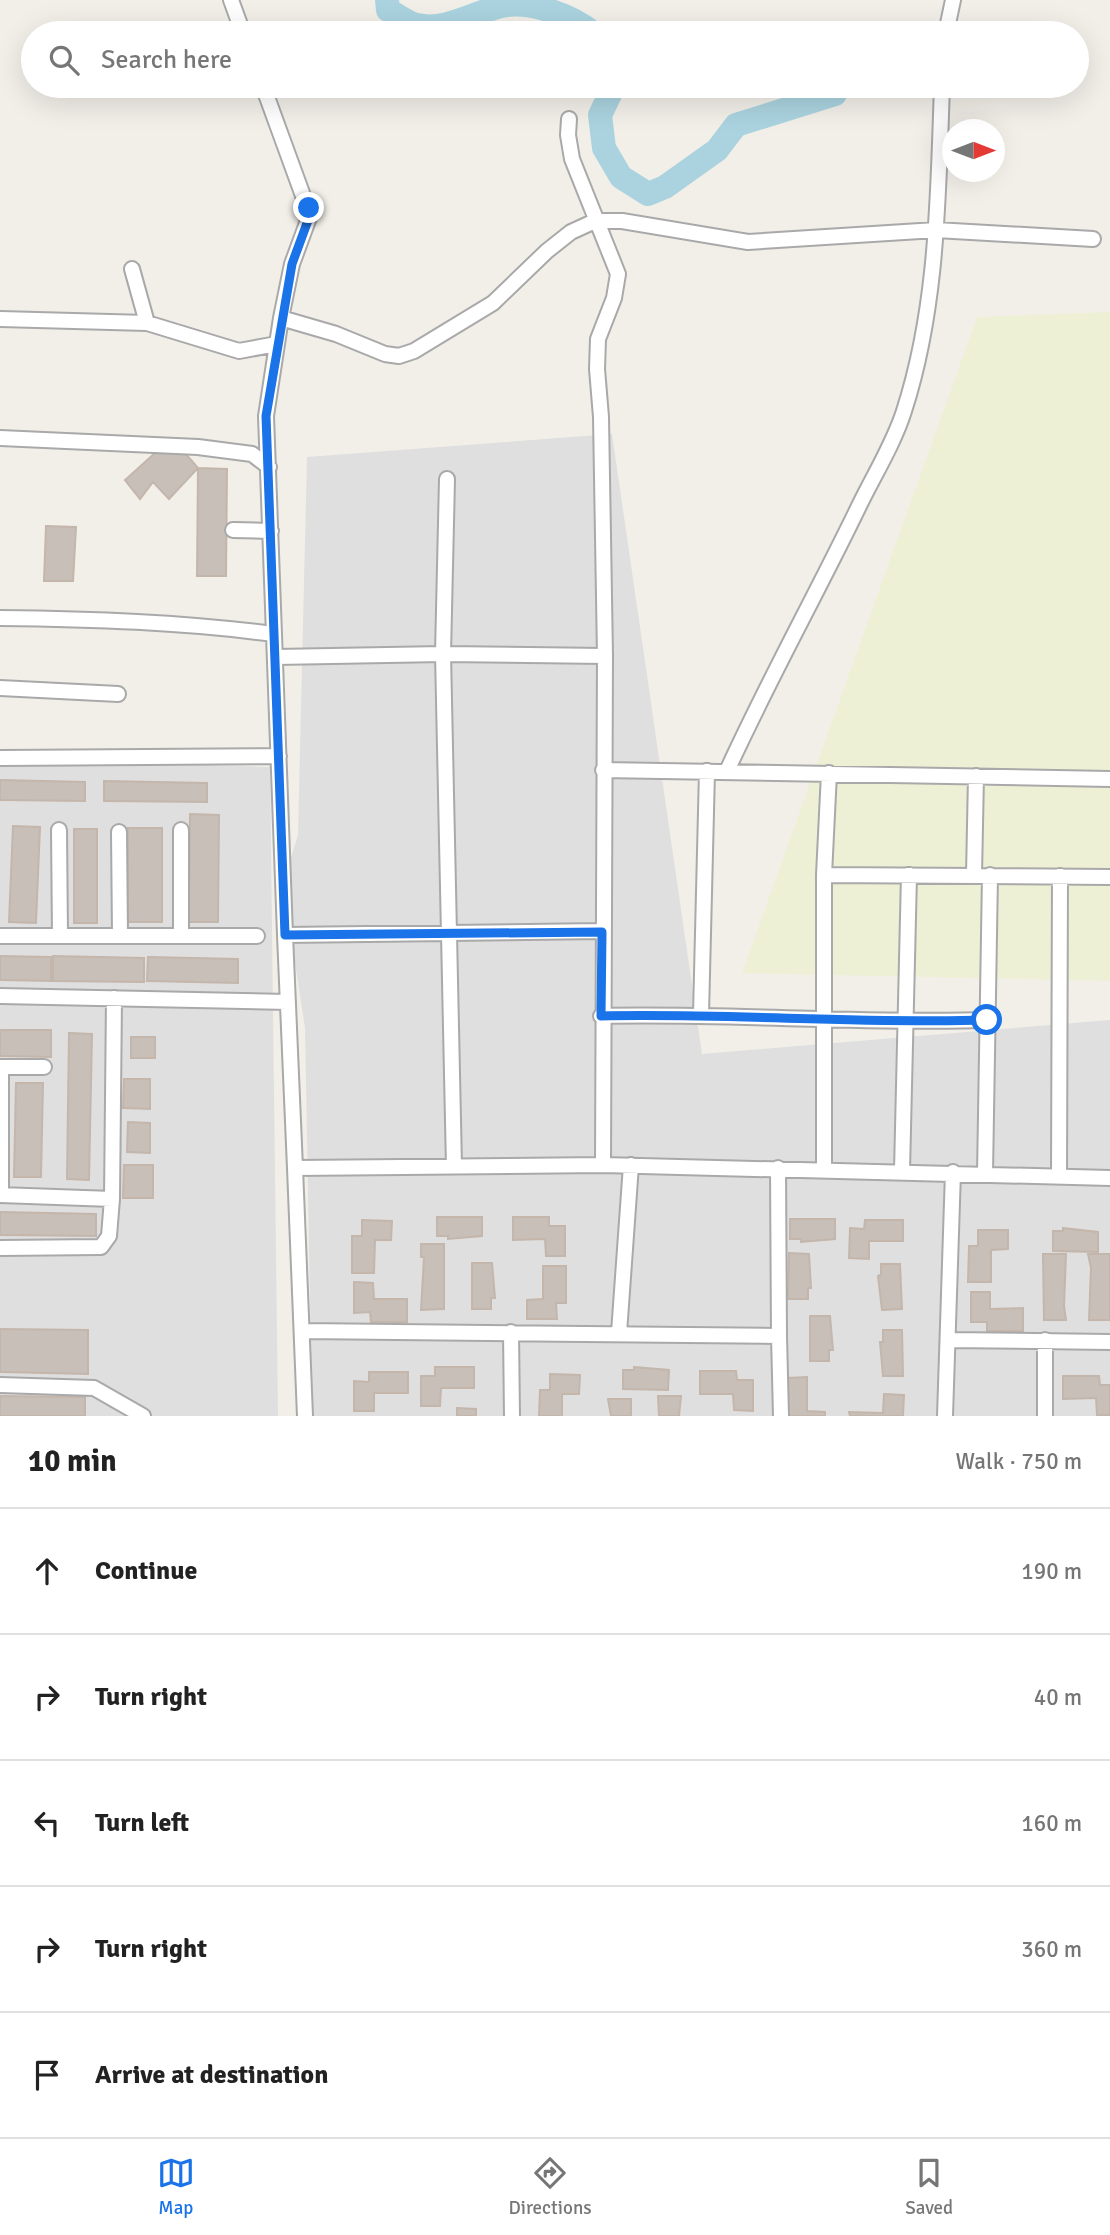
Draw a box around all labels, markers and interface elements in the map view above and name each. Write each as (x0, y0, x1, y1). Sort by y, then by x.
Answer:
search box (21, 21, 1089, 98)
icon: search (45, 41, 83, 79)
text: Search here (101, 44, 232, 76)
north arrow (942, 119, 1005, 182)
route end (293, 192, 324, 223)
route start (971, 1004, 1002, 1035)
text: 10 min (28, 1443, 117, 1480)
text: Walk · 750 m (956, 1447, 1082, 1476)
icon: ahead (28, 1552, 66, 1590)
text: Continue (95, 1555, 197, 1587)
text: 190 m (1021, 1557, 1082, 1586)
icon: right (28, 1678, 66, 1716)
text: Turn right (95, 1681, 207, 1713)
text: 40 m (1034, 1683, 1082, 1712)
icon: left (28, 1804, 66, 1842)
text: Turn left (95, 1807, 189, 1839)
text: 160 m (1021, 1809, 1082, 1838)
icon: right (28, 1930, 66, 1968)
text: Turn right (95, 1933, 207, 1965)
text: 360 m (1021, 1935, 1082, 1964)
icon: arrive (28, 2056, 66, 2094)
text: Arrive at destination (95, 2059, 328, 2091)
tab: Map (157, 2154, 195, 2220)
tab: Directions (509, 2154, 592, 2220)
tab: Saved (905, 2154, 953, 2220)

